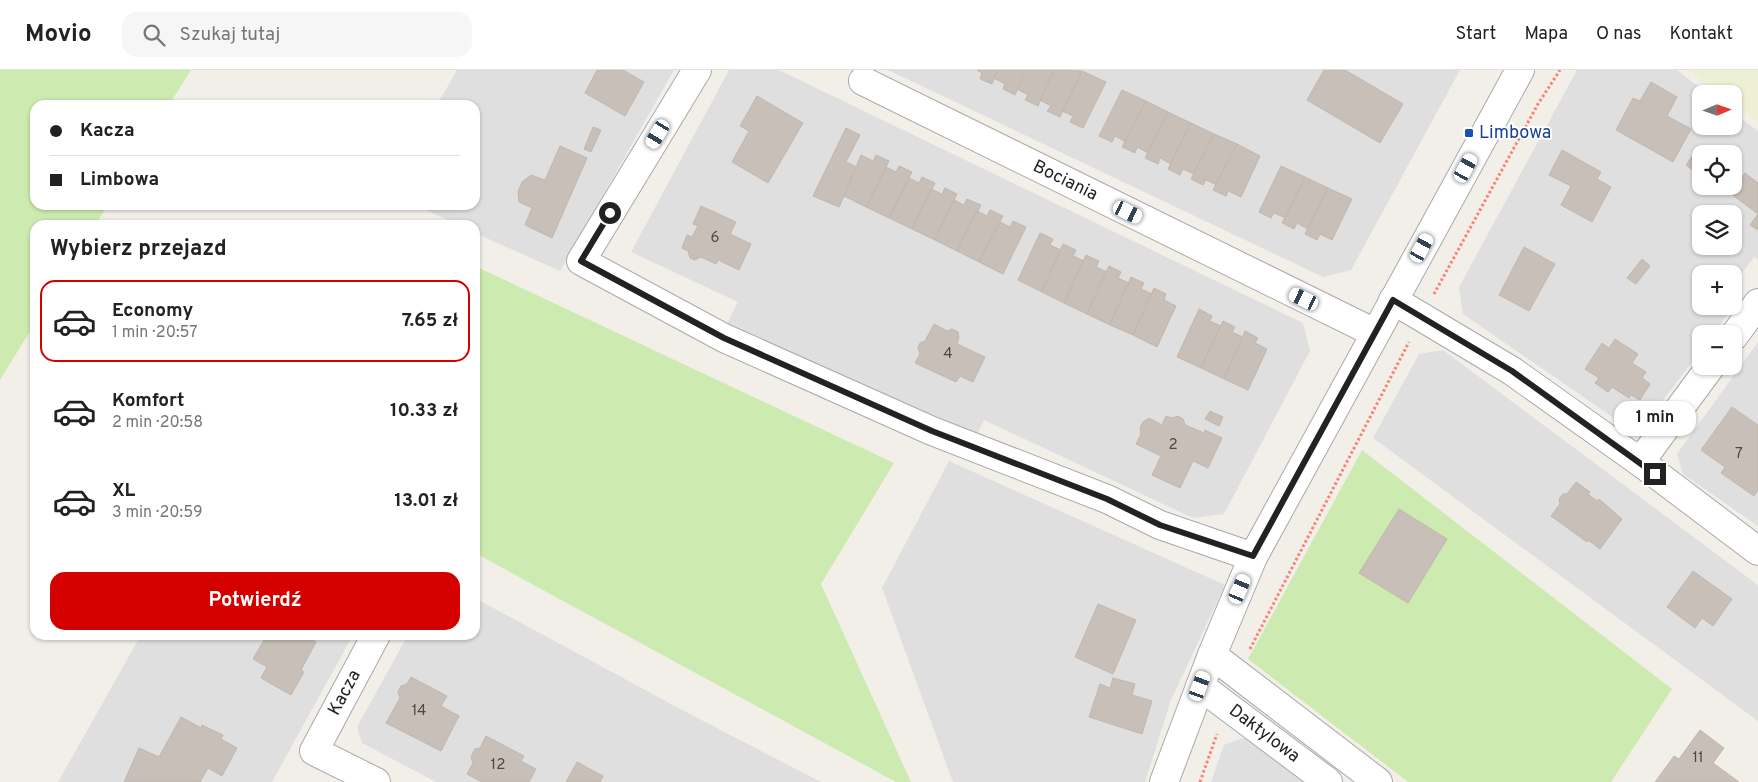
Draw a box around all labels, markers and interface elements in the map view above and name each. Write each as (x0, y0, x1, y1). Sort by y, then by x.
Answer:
search box (122, 12, 472, 57)
text: Movio (25, 20, 92, 50)
icon: search (140, 21, 168, 49)
text: Szukaj tutaj (180, 23, 280, 47)
text: Start (1455, 23, 1496, 46)
text: Mapa (1524, 23, 1568, 46)
text: O nas (1596, 23, 1641, 46)
text: Kontakt (1669, 23, 1733, 46)
north arrow (1692, 85, 1742, 135)
map controls (1692, 85, 1742, 375)
car (643, 117, 672, 151)
text: Kacza (80, 119, 135, 143)
place label: Limbowa (1479, 122, 1551, 145)
marker: Limbowa (1463, 127, 1475, 139)
button: locate (1692, 145, 1742, 195)
car (1452, 151, 1479, 185)
street label: Bociania (1029, 155, 1101, 207)
text: Limbowa (80, 168, 159, 192)
car (1111, 199, 1144, 225)
route start (599, 202, 621, 224)
button: layers (1692, 205, 1742, 255)
house number: 6 (711, 229, 720, 248)
car (1408, 231, 1435, 265)
text: Wybierz przejazd (50, 236, 227, 263)
button: + (1692, 265, 1742, 315)
car (1287, 286, 1320, 312)
icon: car (52, 299, 97, 344)
text: Economy (112, 299, 193, 323)
text: 7.65 zł (402, 309, 458, 333)
text: 1 min · 20:57 (112, 323, 198, 343)
button: − (1692, 325, 1742, 375)
house number: 4 (943, 345, 953, 364)
icon: car (52, 389, 97, 434)
text: Komfort (112, 389, 184, 413)
text: 10.33 zł (390, 399, 458, 423)
callout: 1 min (1614, 402, 1696, 436)
text: 1 min (1636, 408, 1674, 428)
text: 2 min · 20:58 (112, 413, 203, 433)
house number: 2 (1168, 436, 1178, 455)
house number: 7 (1735, 445, 1743, 464)
route end (1644, 463, 1666, 485)
icon: car (52, 479, 97, 524)
text: XL (112, 479, 135, 503)
text: 13.01 zł (394, 489, 458, 513)
text: 3 min · 20:59 (112, 503, 203, 523)
button: Potwierdź (50, 572, 460, 630)
car (1227, 572, 1252, 606)
street label: Kacza (323, 666, 367, 720)
car (1187, 669, 1212, 703)
street label: Daktylowa (1224, 700, 1304, 768)
house number: 14 (412, 702, 426, 721)
house number: 11 (1692, 749, 1704, 768)
house number: 12 (491, 756, 505, 775)

